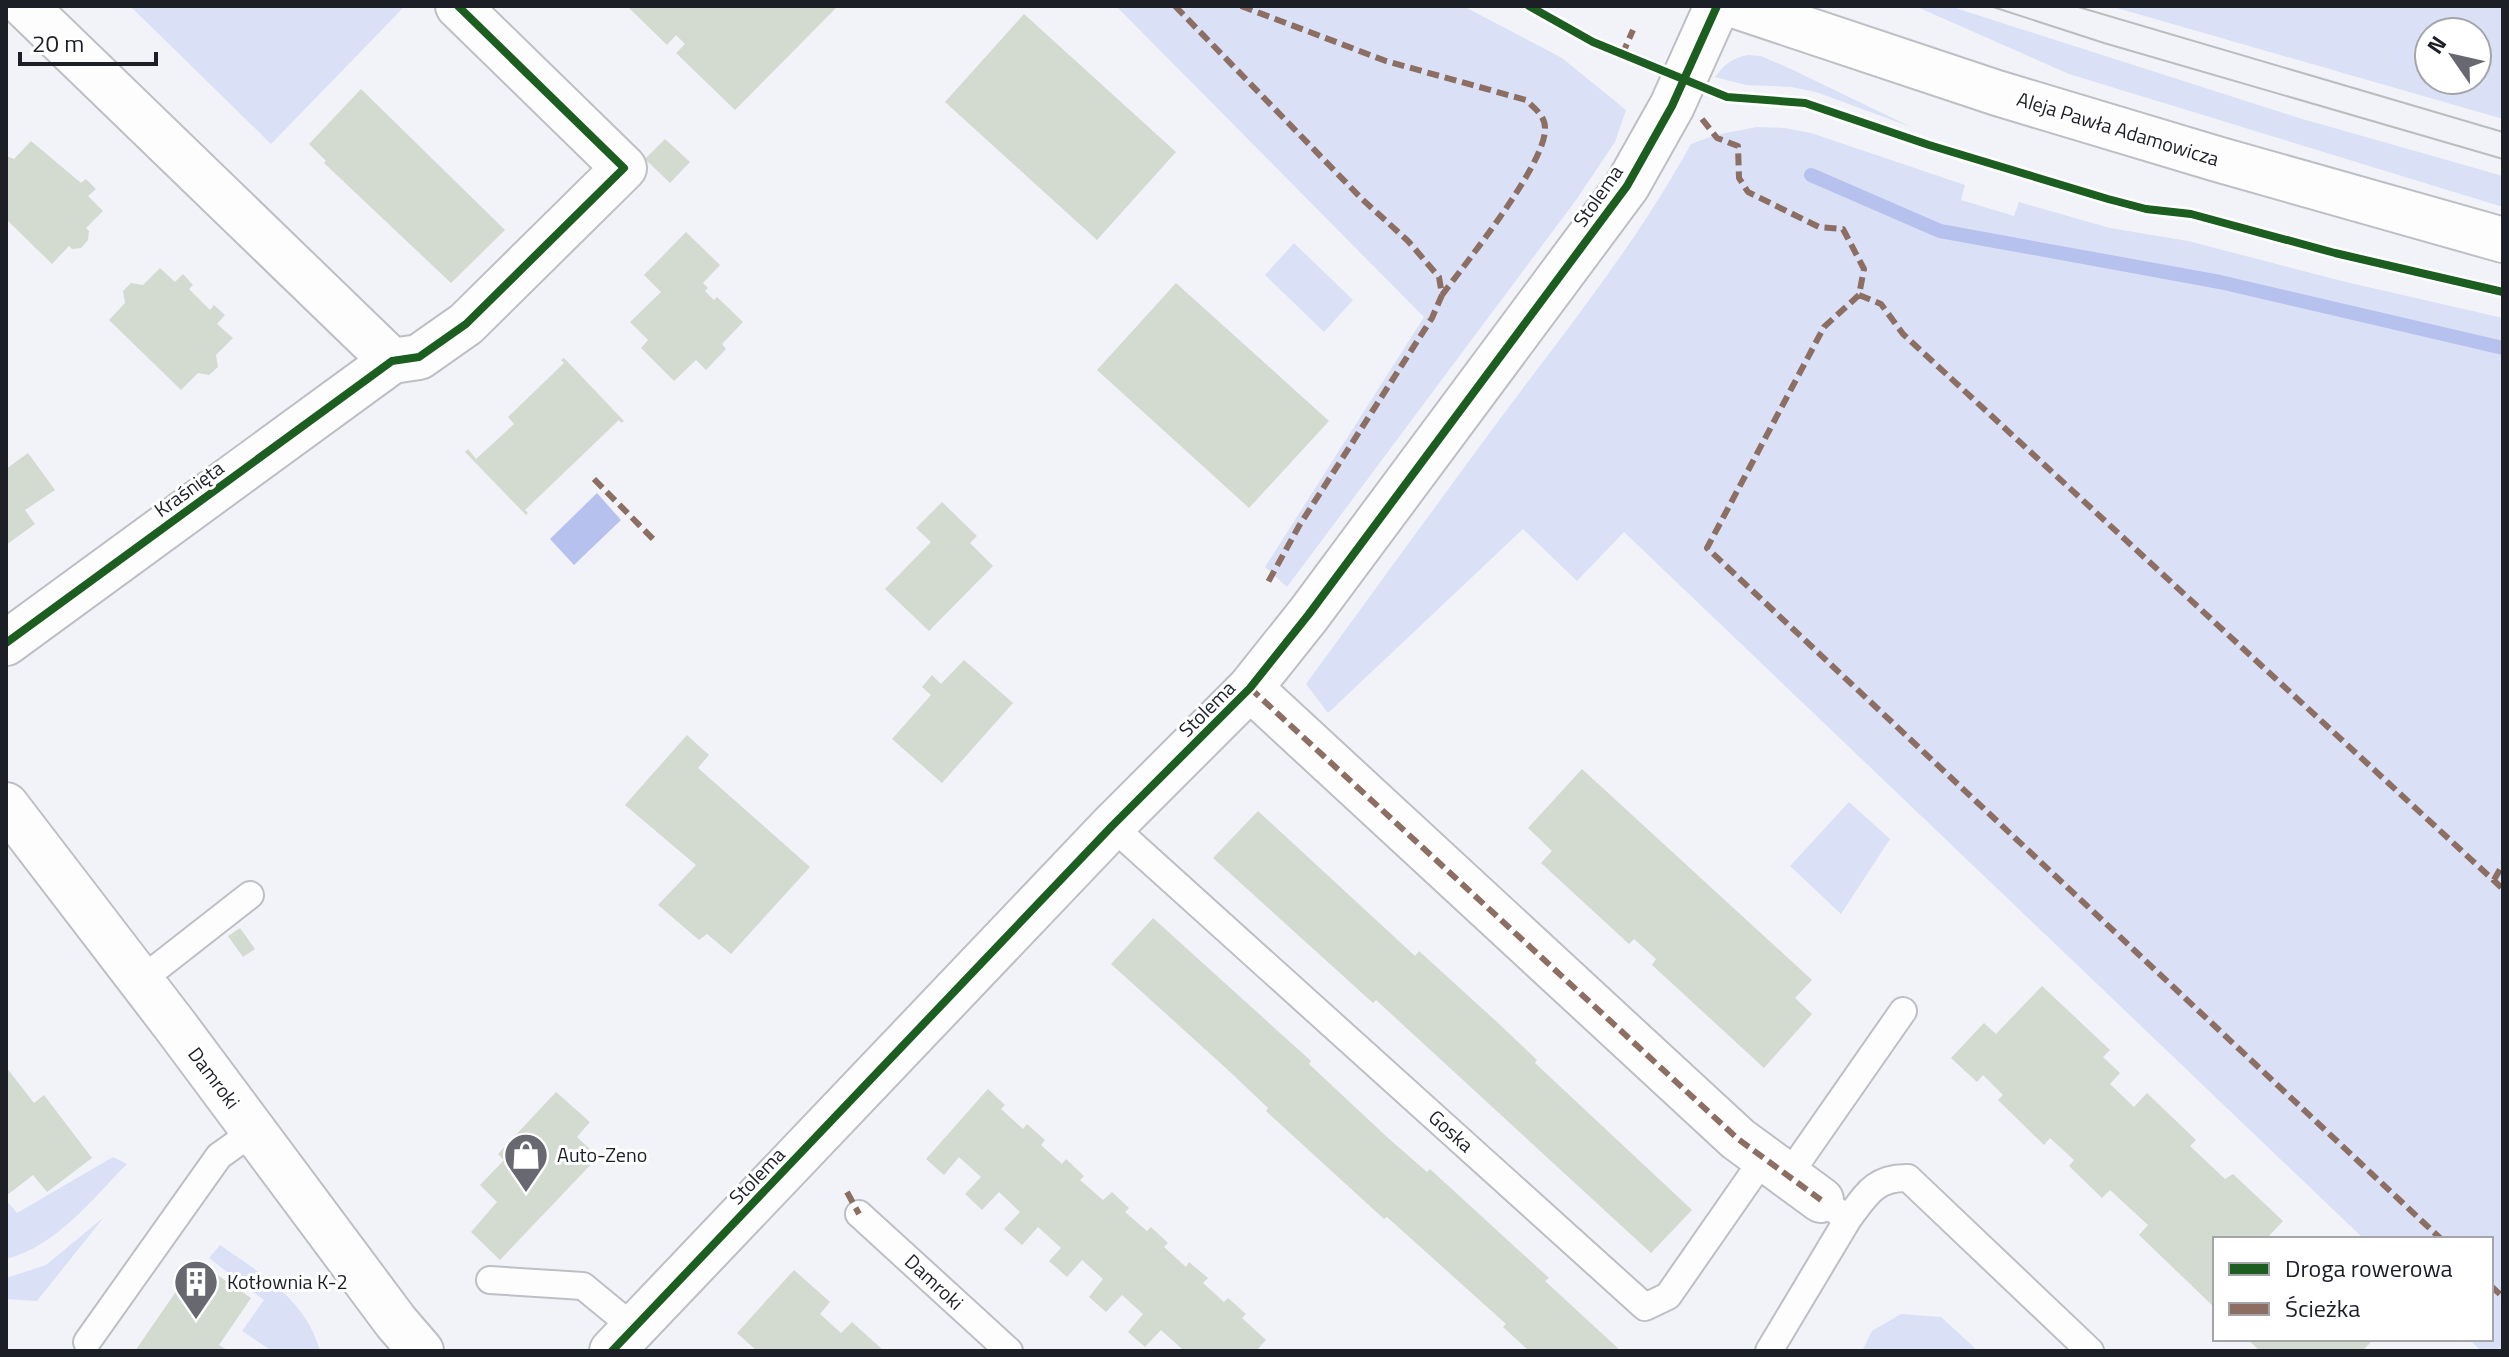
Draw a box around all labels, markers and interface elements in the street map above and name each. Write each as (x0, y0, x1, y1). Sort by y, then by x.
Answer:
scale bar (20, 16, 156, 66)
north arrow (2413, 16, 2493, 96)
text: 20 m (32, 25, 84, 61)
text: N (2418, 29, 2455, 61)
street label: Aleja Pawła Adamowicza (2013, 83, 2223, 174)
street label: Stolema (1565, 158, 1630, 233)
street label: Kraśnięta (147, 453, 230, 525)
street label: Stolema (1171, 673, 1242, 744)
street label: Damroki (181, 1040, 248, 1115)
street label: Goska (1422, 1102, 1481, 1159)
shop icon: Auto-Zeno (502, 1131, 550, 1194)
place label: Auto-Zeno (557, 1139, 647, 1170)
street label: Stolema (721, 1140, 792, 1211)
legend (2213, 1237, 2493, 1341)
street label: Damroki (898, 1246, 971, 1317)
text: Droga rowerowa (2285, 1250, 2453, 1286)
building icon: Kotłownia K-2 (172, 1258, 220, 1321)
place label: Kotłownia K-2 (227, 1266, 348, 1297)
text: Ścieżka (2285, 1290, 2360, 1326)

